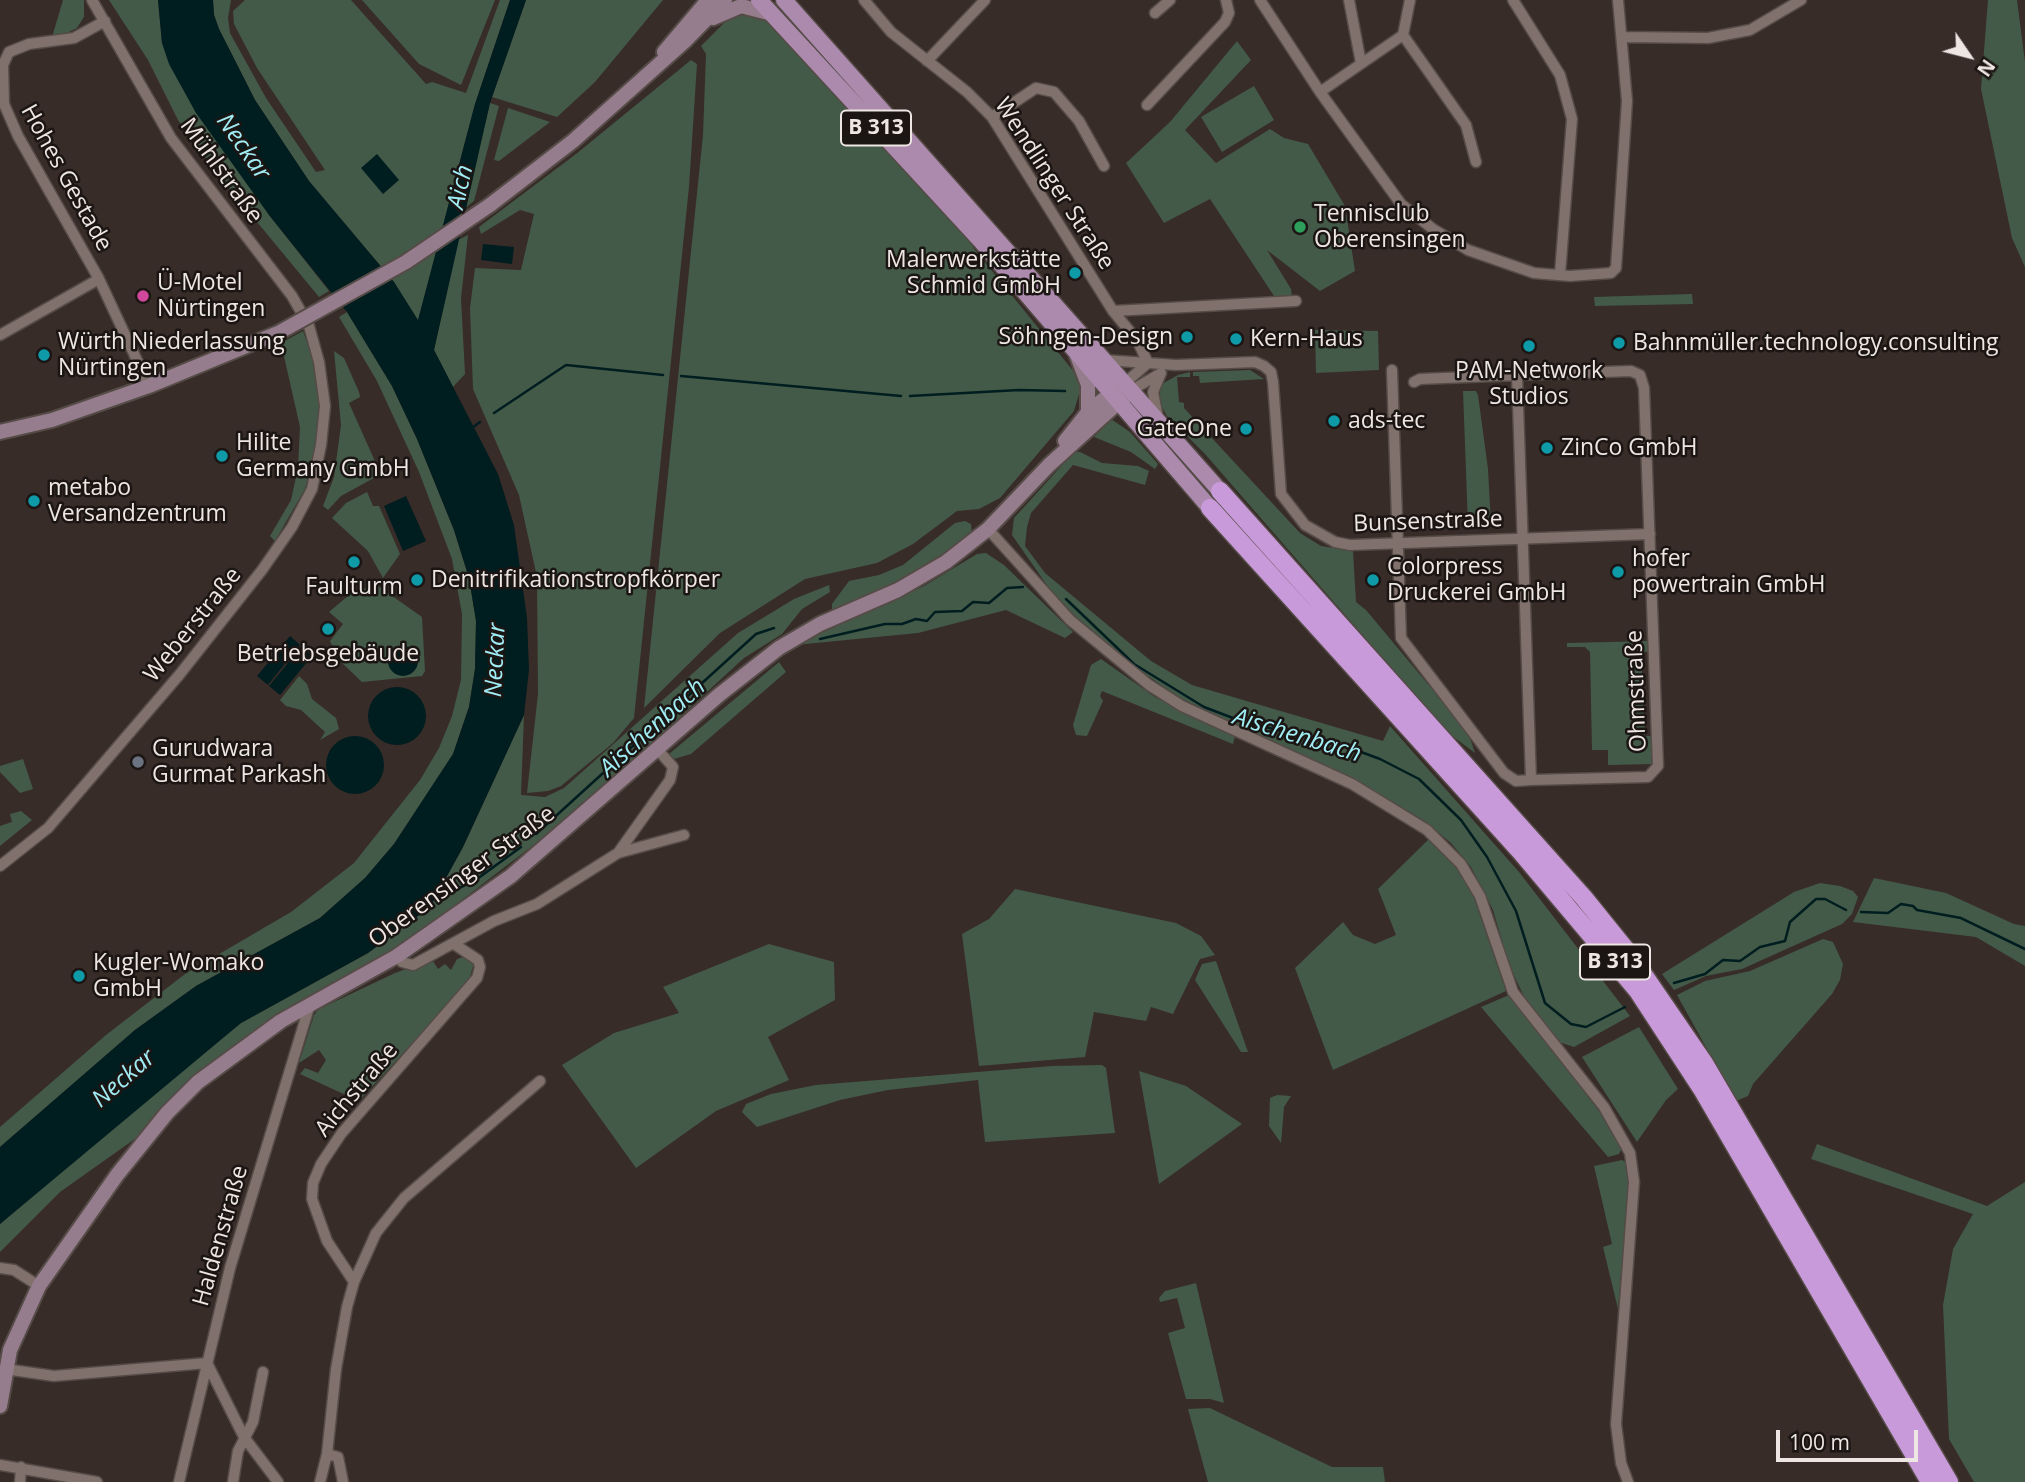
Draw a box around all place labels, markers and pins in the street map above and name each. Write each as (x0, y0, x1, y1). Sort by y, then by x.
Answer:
place label: Tennisclub Oberensingen (1314, 200, 1466, 254)
marker: Tennisclub Oberensingen (1292, 219, 1308, 235)
place label: Malerwerkstätte Schmid GmbH (886, 246, 1061, 300)
marker: Malerwerkstätte Schmid GmbH (1067, 265, 1083, 281)
place label: Ü-Motel Nürtingen (157, 269, 265, 323)
marker: Ü-Motel Nürtingen (135, 288, 151, 304)
place label: Söhngen-Design (998, 323, 1173, 351)
place label: Kern-Haus (1250, 325, 1363, 353)
place label: Würth Niederlassung Nürtingen (58, 328, 285, 382)
marker: Söhngen-Design (1179, 329, 1195, 345)
place label: Bahnmüller.technology.consulting (1633, 329, 1999, 357)
marker: Kern-Haus (1228, 331, 1244, 347)
marker: Bahnmüller.technology.consulting (1611, 335, 1627, 351)
marker: PAM-Network Studios (1521, 338, 1537, 354)
marker: Würth Niederlassung Nürtingen (36, 347, 52, 363)
place label: PAM-Network Studios (1455, 357, 1603, 411)
place label: ads-tec (1348, 407, 1425, 435)
marker: ads-tec (1326, 413, 1342, 429)
place label: GateOne (1136, 415, 1232, 443)
marker: GateOne (1238, 421, 1254, 437)
place label: Hilite Germany GmbH (236, 429, 410, 483)
place label: ZinCo GmbH (1561, 434, 1697, 462)
marker: ZinCo GmbH (1539, 440, 1555, 456)
marker: Hilite Germany GmbH (214, 448, 230, 464)
place label: metabo Versandzentrum (48, 474, 227, 528)
marker: metabo Versandzentrum (26, 493, 42, 509)
place label: hofer powertrain GmbH (1632, 545, 1825, 599)
place label: Colorpress Druckerei GmbH (1387, 553, 1566, 607)
marker: Faulturm (346, 554, 362, 570)
marker: hofer powertrain GmbH (1610, 564, 1626, 580)
place label: Denitrifikationstropfkörper (431, 566, 720, 594)
marker: Denitrifikationstropfkörper (409, 572, 425, 588)
marker: Colorpress Druckerei GmbH (1365, 572, 1381, 588)
place label: Faulturm (305, 573, 403, 601)
marker: Betriebsgebäude (320, 621, 336, 637)
place label: Betriebsgebäude (237, 640, 419, 668)
place label: Gurudwara Gurmat Parkash (152, 735, 326, 789)
marker: Gurudwara Gurmat Parkash (130, 754, 146, 770)
place label: Kugler-Womako GmbH (93, 949, 264, 1003)
marker: Kugler-Womako GmbH (71, 968, 87, 984)

